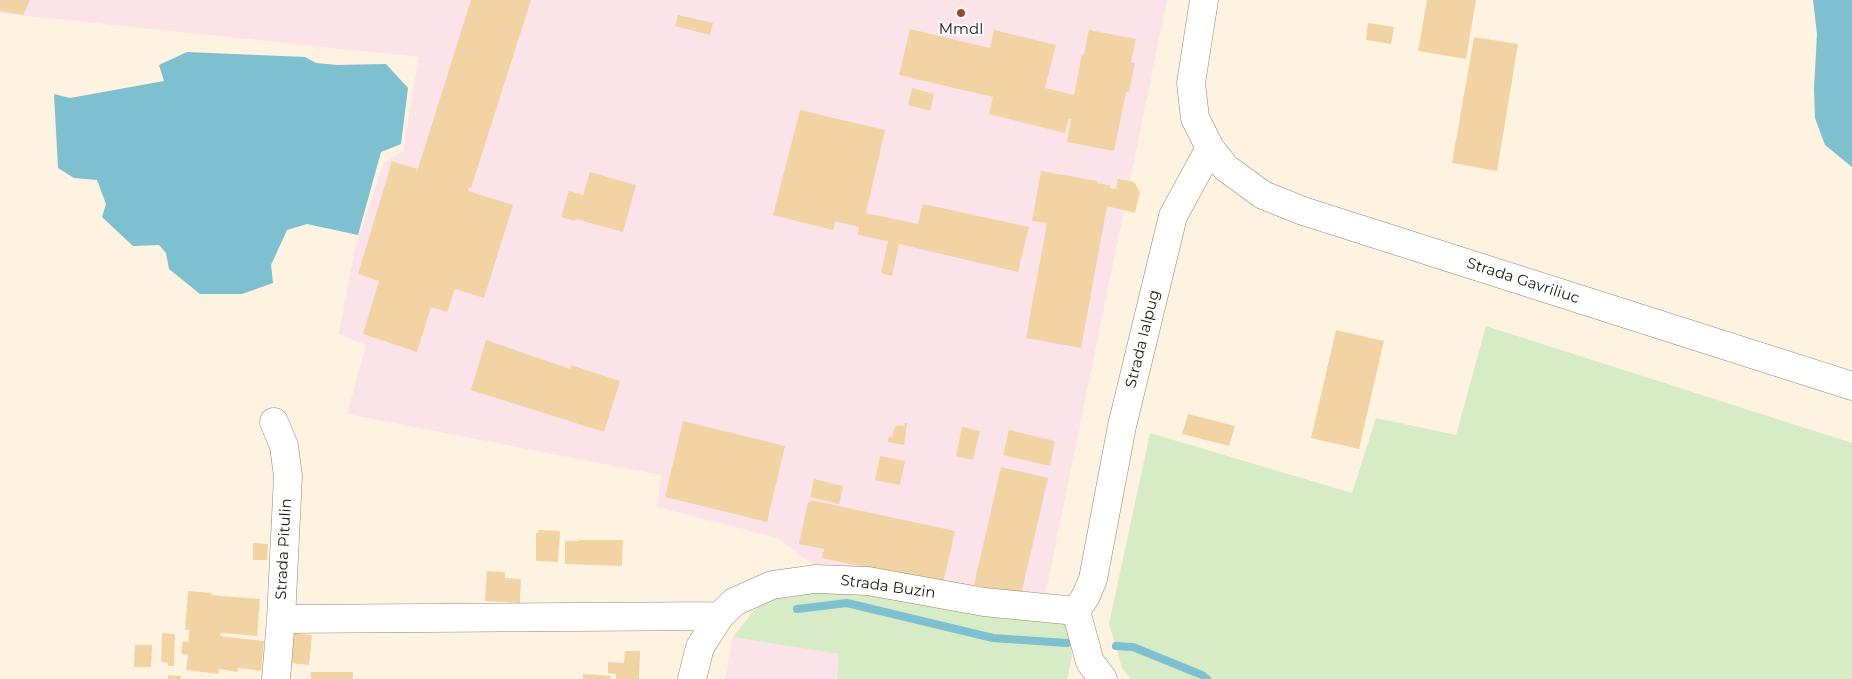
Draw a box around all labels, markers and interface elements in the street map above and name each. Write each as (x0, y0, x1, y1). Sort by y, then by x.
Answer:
marker: Mmdl (955, 7, 967, 19)
place label: Mmdl (939, 21, 983, 39)
street label: Strada Gavriliuc (1464, 254, 1582, 308)
street label: Strada Ialpug (1122, 288, 1164, 390)
street label: Strada Pitulin (272, 498, 296, 600)
street label: Strada Buzin (839, 571, 937, 603)

